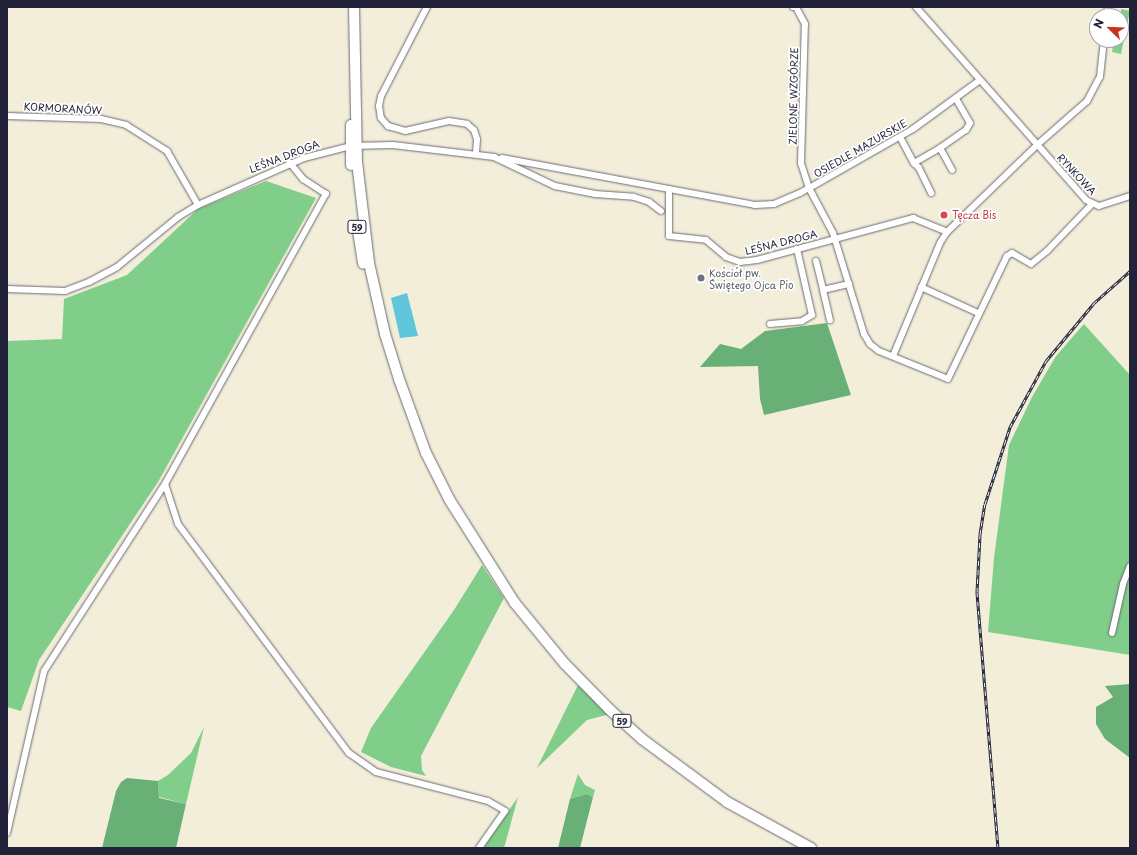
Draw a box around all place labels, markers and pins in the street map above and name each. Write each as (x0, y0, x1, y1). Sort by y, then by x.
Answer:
place label: Tęcza Bis (952, 209, 996, 221)
marker: Tęcza Bis (939, 210, 949, 220)
place label: Kościół pw. Świętego Ojca Pio (709, 266, 794, 290)
marker: Kościół pw. Świętego Ojca Pio (696, 273, 706, 283)

